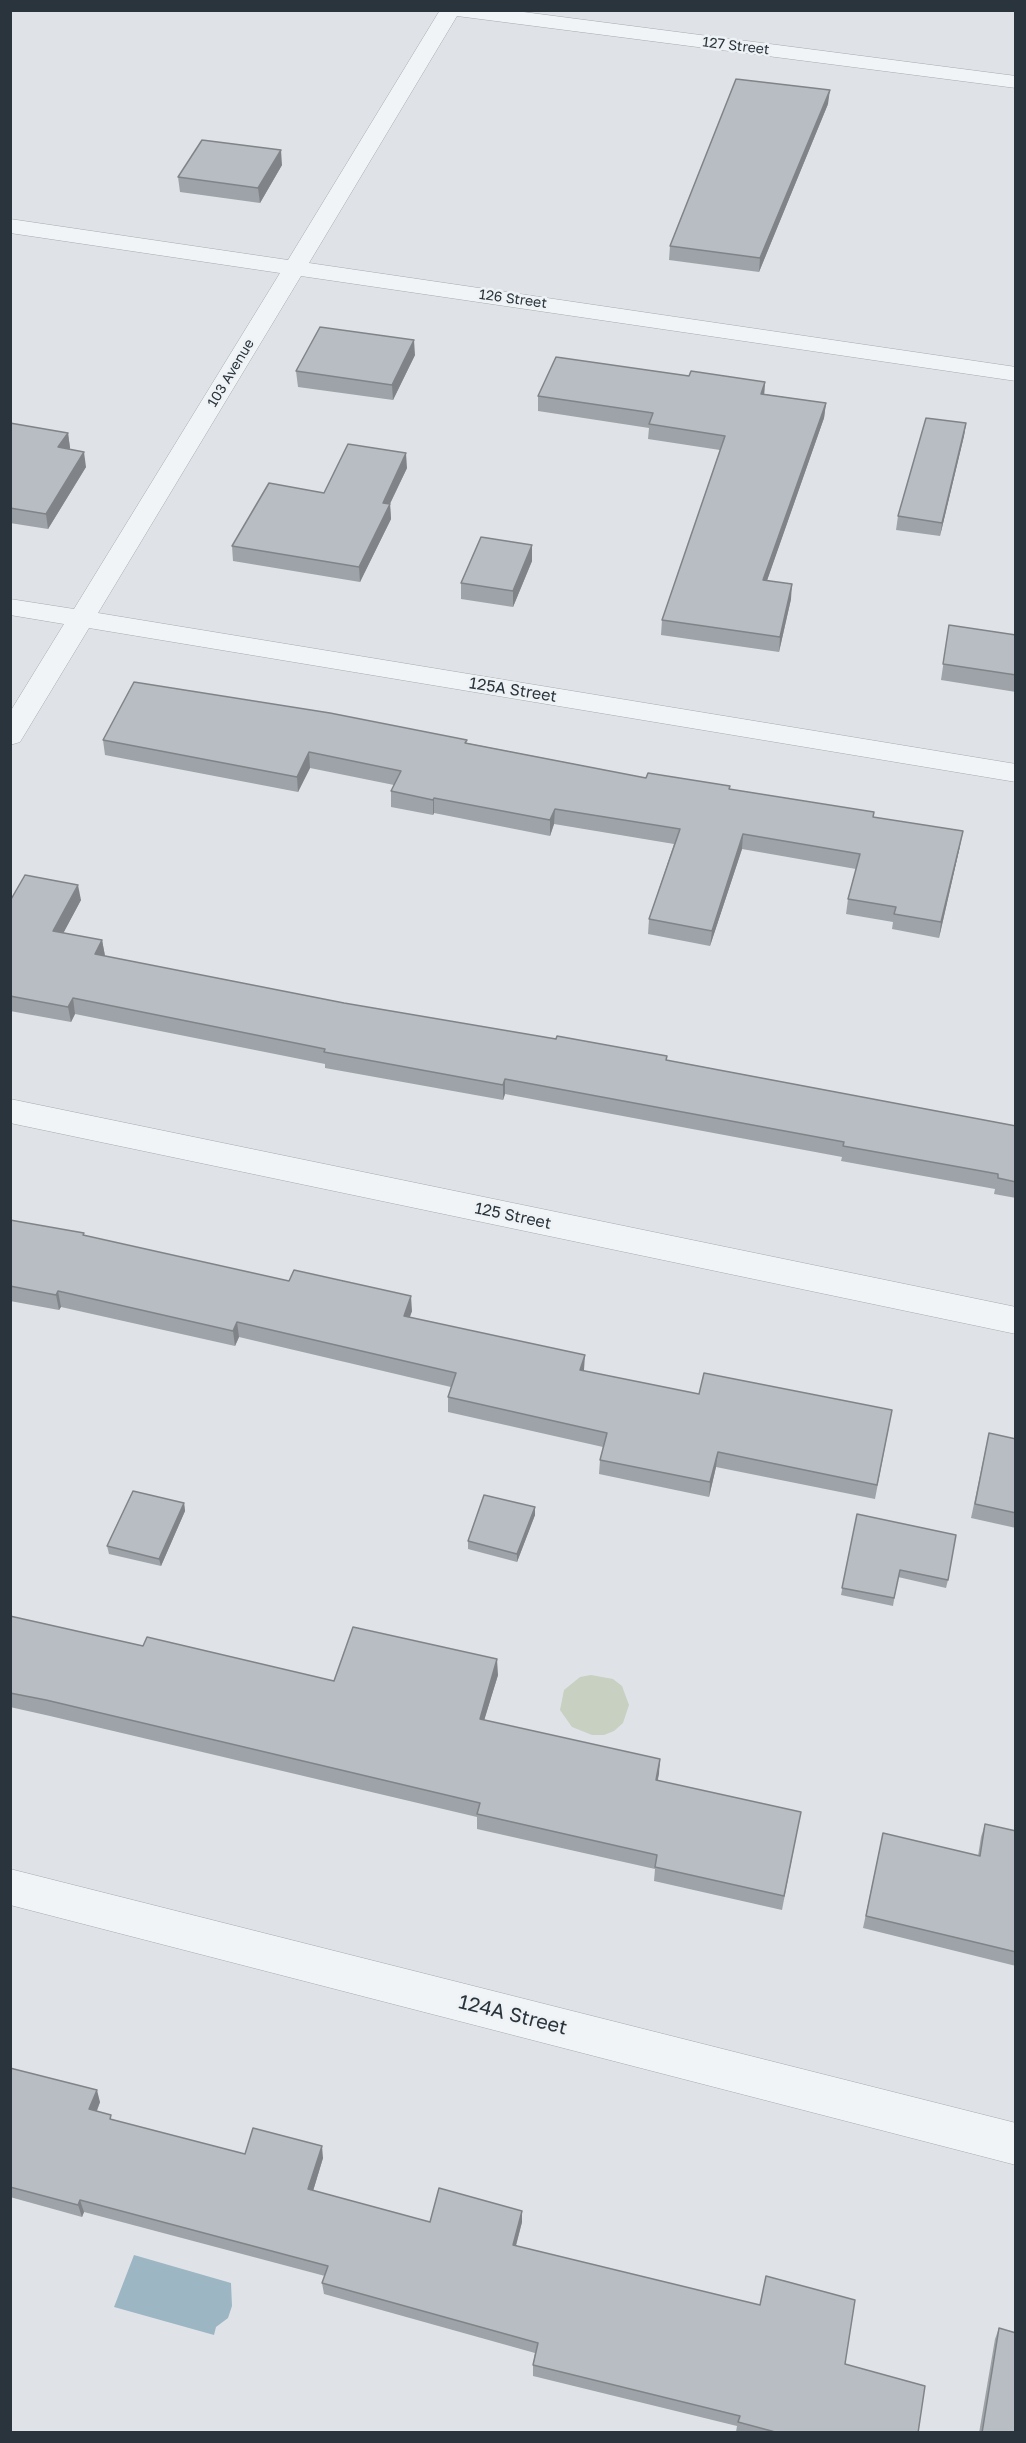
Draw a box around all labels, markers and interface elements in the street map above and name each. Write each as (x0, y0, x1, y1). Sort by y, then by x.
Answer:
street label: 127 Street (702, 34, 770, 58)
street label: 126 Street (478, 286, 548, 312)
street label: 103 Avenue (204, 336, 258, 410)
street label: 125A Street (468, 674, 558, 706)
street label: 125 Street (473, 1199, 553, 1233)
street label: 124A Street (456, 1990, 570, 2040)

